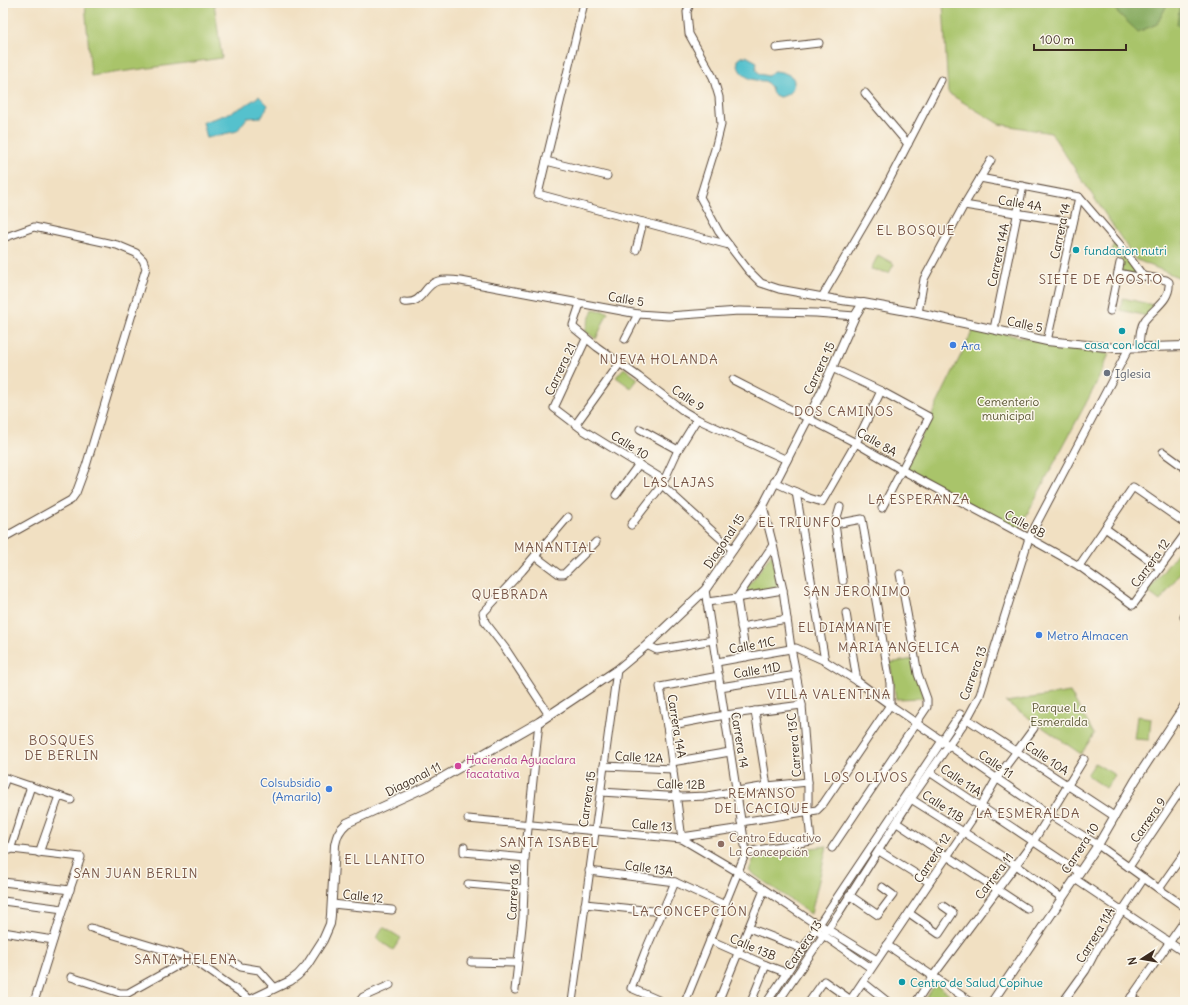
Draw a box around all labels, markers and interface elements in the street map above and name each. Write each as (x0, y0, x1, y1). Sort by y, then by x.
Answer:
scale bar (1034, 26, 1126, 52)
text: 100 m (1040, 32, 1074, 47)
street label: Calle 4A (997, 192, 1043, 214)
street label: Carrera 14 (1047, 202, 1073, 260)
district label: EL BOSQUE (877, 222, 955, 239)
street label: Carrera 14A (984, 222, 1012, 288)
place label: fundacion nutri (1084, 243, 1167, 258)
marker: fundacion nutri (1071, 245, 1081, 255)
district label: SIETE DE AGOSTO (1039, 271, 1163, 288)
street label: Calle 5 (607, 289, 645, 309)
street label: Calle 5 (1006, 313, 1044, 335)
marker: casa con local (1117, 326, 1127, 336)
place label: casa con local (1084, 337, 1160, 352)
place label: Ara (961, 338, 980, 353)
street label: Carrera 15 (800, 339, 838, 397)
street label: Carrera 21 (541, 340, 579, 398)
marker: Ara (948, 340, 958, 350)
district label: NUEVA HOLANDA (599, 351, 719, 368)
place label: Iglesia (1115, 366, 1151, 381)
marker: Iglesia (1102, 368, 1112, 378)
street label: Calle 9 (669, 382, 707, 414)
park label: Cementerio municipal (977, 394, 1040, 423)
district label: DOS CAMINOS (794, 403, 894, 420)
street label: Calle 8A (854, 425, 900, 460)
street label: Calle 10 (608, 428, 652, 463)
district label: LAS LAJAS (643, 474, 715, 491)
district label: LA ESPERANZA (868, 491, 970, 508)
street label: Calle 8B (1002, 507, 1048, 541)
street label: Diagonal 15 (700, 511, 748, 571)
district label: EL TRIUNFO (758, 514, 842, 531)
street label: Carrera 12 (1127, 535, 1173, 590)
district label: MANANTIAL (514, 539, 596, 556)
district label: SAN JERONIMO (803, 583, 911, 600)
district label: QUEBRADA (471, 586, 549, 603)
district label: EL DIAMANTE (798, 619, 892, 636)
place label: Metro Almacen (1047, 628, 1129, 643)
marker: Metro Almacen (1034, 630, 1044, 640)
street label: Calle 11C (728, 634, 776, 656)
district label: MARIA ANGELICA (838, 639, 960, 656)
street label: Carrera 13 (956, 644, 990, 702)
street label: Calle 11D (732, 659, 782, 681)
district label: VILLA VALENTINA (767, 686, 891, 703)
street label: Carrera 14A (665, 693, 689, 759)
park label: Parque La Esmeralda (1030, 700, 1088, 729)
street label: Carrera 14 (728, 711, 752, 769)
street label: Carrera 13C (784, 712, 804, 778)
district label: BOSQUES DE BERLIN (24, 732, 100, 764)
street label: Calle 10A (1022, 738, 1072, 778)
street label: Calle 11 (976, 747, 1016, 781)
street label: Calle 12A (614, 748, 664, 766)
place label: Hacienda Aguaclara facatativa (466, 752, 576, 781)
street label: Diagonal 11 (383, 759, 443, 799)
marker: Hacienda Aguaclara facatativa (453, 761, 463, 771)
street label: Calle 11A (937, 761, 985, 799)
district label: LOS OLIVOS (823, 769, 909, 786)
street label: Carrera 15 (576, 770, 598, 828)
place label: Colsubsidio (Amarilo) (260, 775, 321, 804)
street label: Calle 12B (657, 776, 706, 792)
marker: Colsubsidio (Amarilo) (324, 784, 334, 794)
district label: REMANSO DEL CACIQUE (714, 785, 810, 817)
street label: Calle 11B (919, 787, 967, 825)
street label: Carrera 9 (1127, 794, 1169, 846)
district label: LA ESMERALDA (976, 805, 1080, 822)
street label: Calle 13 (631, 816, 673, 834)
street label: Carrera 10 (1058, 820, 1102, 876)
place label: Centro Educativo La Concepción (729, 830, 822, 859)
street label: Carrera 12 (910, 830, 954, 886)
district label: SANTA ISABEL (500, 834, 598, 851)
marker: Centro Educativo La Concepción (716, 839, 726, 849)
street label: Carrera 11 (972, 850, 1016, 902)
district label: EL LLANITO (344, 851, 426, 868)
street label: Calle 13A (624, 857, 674, 879)
street label: Carrera 16 (504, 863, 522, 921)
district label: SAN JUAN BERLIN (74, 865, 198, 882)
street label: Calle 12 (342, 886, 384, 906)
district label: LA CONCEPCIÓN (632, 902, 748, 920)
street label: Carrera 11A (1073, 904, 1118, 966)
street label: Carrera 13 (781, 917, 825, 973)
street label: Calle 13B (728, 931, 779, 963)
north arrow (1122, 939, 1162, 979)
district label: SANTA HELENA (134, 951, 238, 968)
text: N (1125, 956, 1140, 966)
place label: Centro de Salud Copihue (910, 975, 1043, 990)
marker: Centro de Salud Copihue (897, 977, 907, 987)

